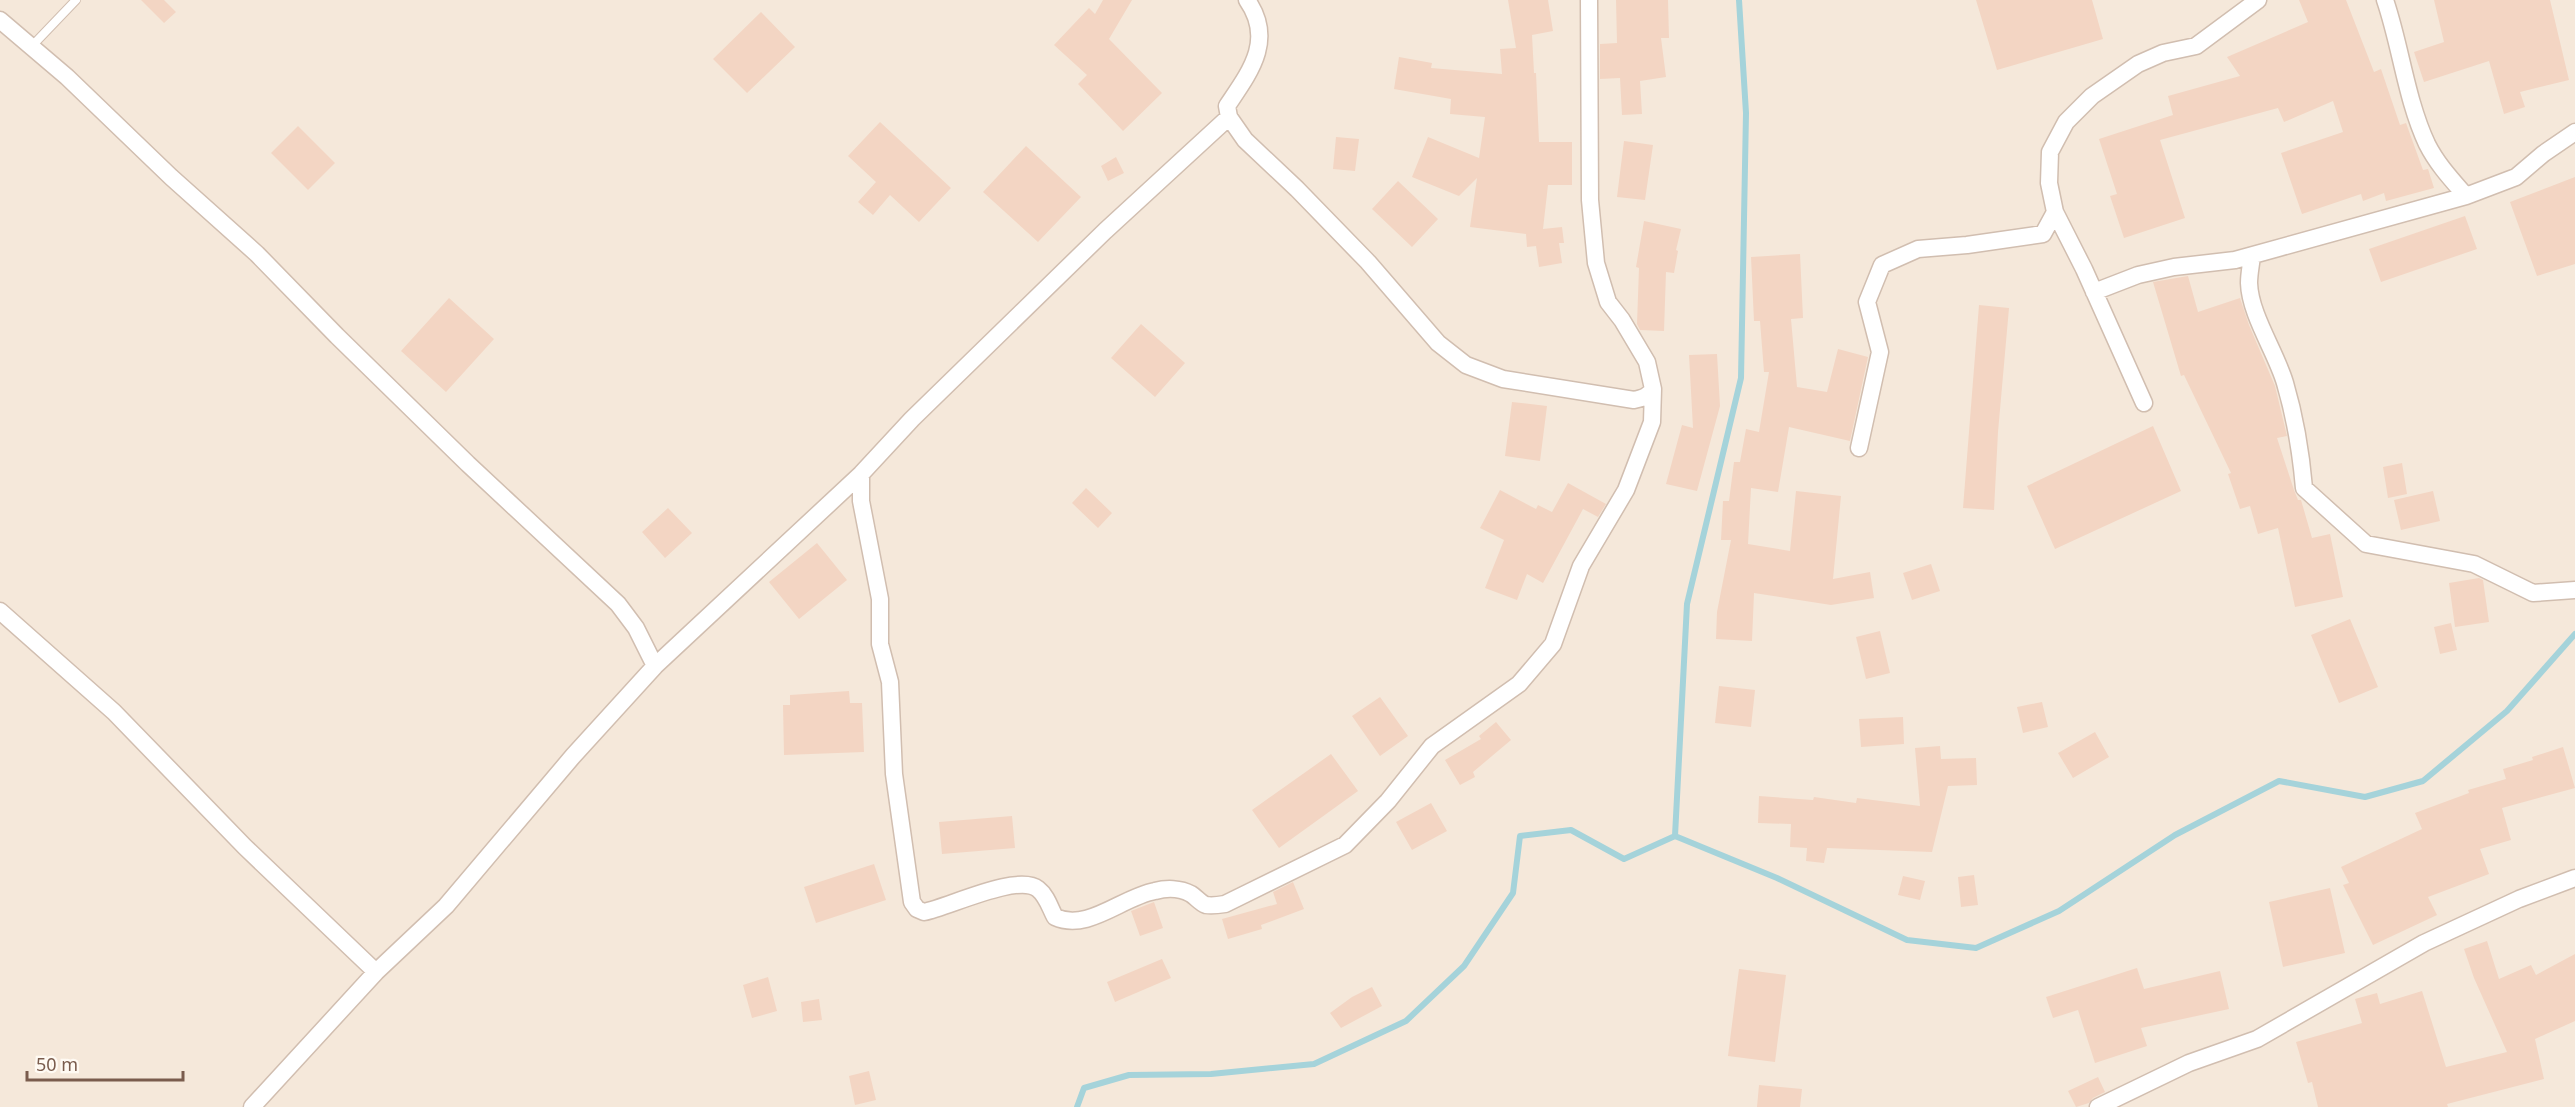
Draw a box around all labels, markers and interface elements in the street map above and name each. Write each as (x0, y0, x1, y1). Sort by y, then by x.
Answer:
scale bar (27, 1044, 183, 1082)
text: 50 m (36, 1052, 78, 1076)

